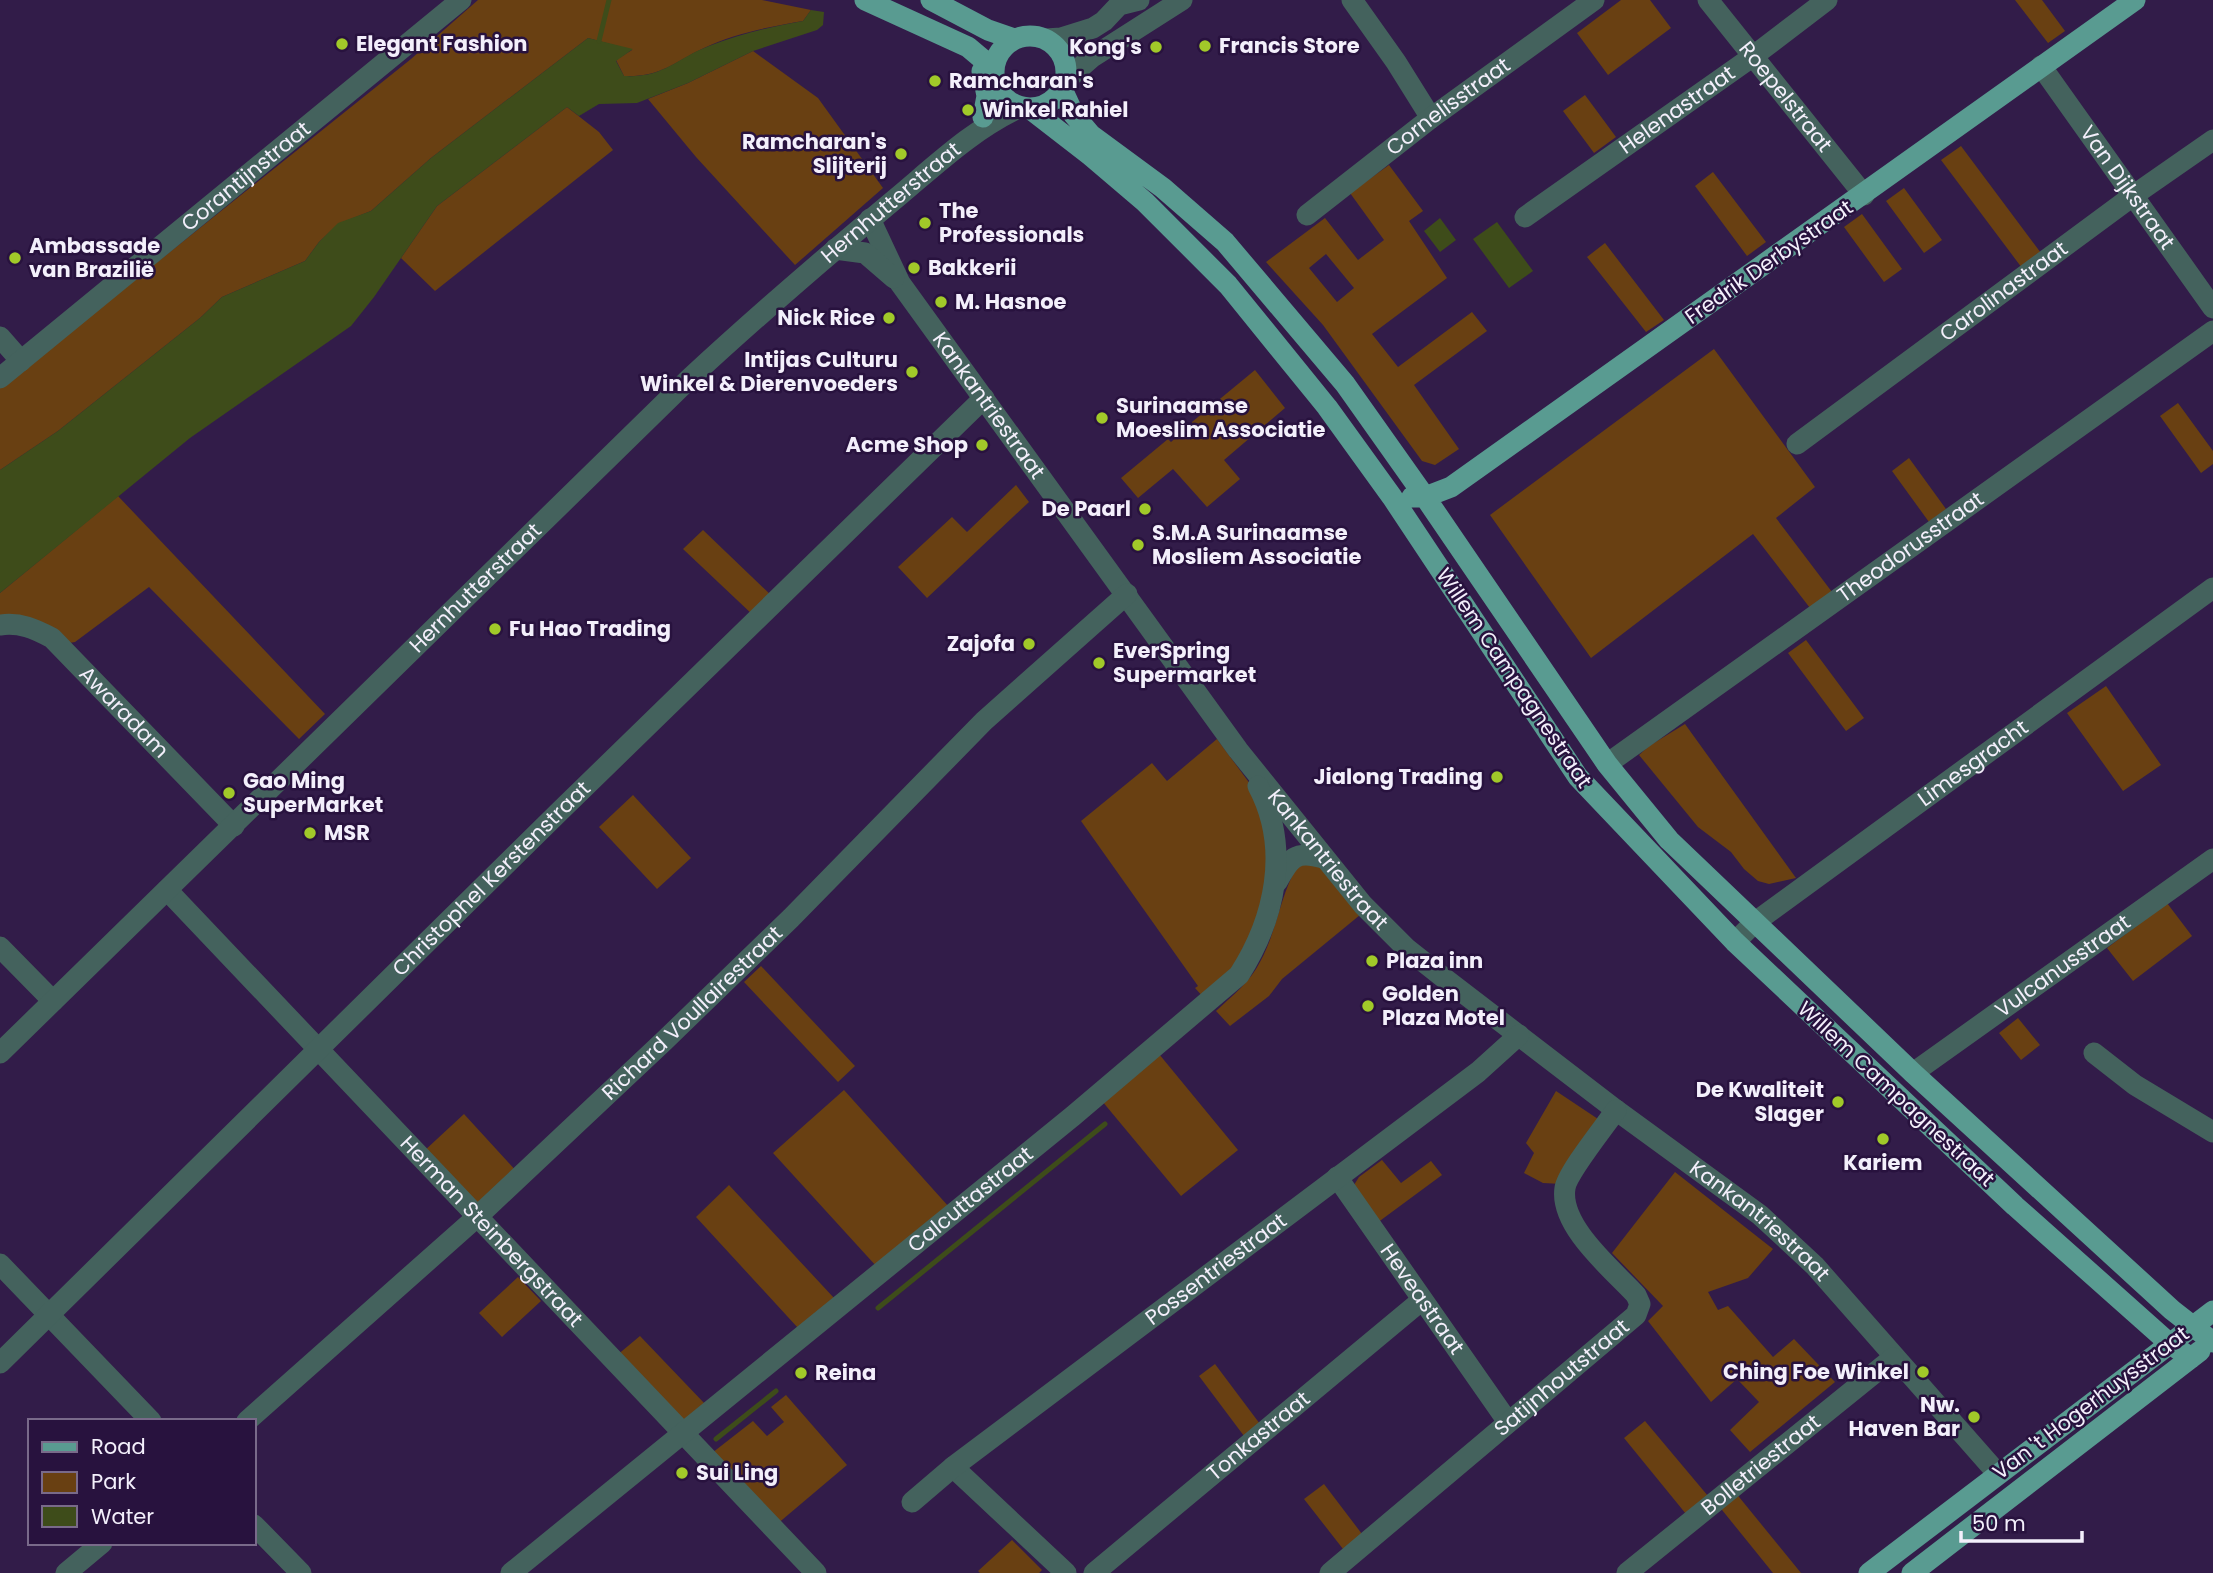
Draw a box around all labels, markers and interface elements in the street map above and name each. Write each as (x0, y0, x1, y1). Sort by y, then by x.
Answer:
place label: Elegant Fashion (356, 29, 528, 58)
place label: Francis Store (1219, 31, 1360, 60)
place label: Kong's (1069, 32, 1142, 61)
street label: Roepelstraat (1733, 35, 1839, 158)
marker: Elegant Fashion (334, 36, 350, 52)
marker: Francis Store (1197, 38, 1213, 54)
marker: Kong's (1148, 39, 1164, 55)
street label: Cornelisstraat (1380, 50, 1516, 162)
street label: Helenastraat (1613, 58, 1741, 160)
place label: Ramcharan's (949, 66, 1094, 95)
marker: Ramcharan's (927, 73, 943, 89)
place label: Winkel Rahiel (982, 95, 1128, 124)
marker: Winkel Rahiel (960, 102, 976, 118)
street label: Corantijnstraat (175, 114, 316, 238)
street label: Van Dijkstraat (2074, 119, 2182, 255)
place label: Ramcharan's Slijterij (742, 127, 887, 180)
street label: Hernhutterstraat (815, 135, 967, 270)
marker: Ramcharan's Slijterij (893, 146, 909, 162)
street label: Fredrik Derbystraat (1679, 193, 1859, 331)
place label: The Professionals (939, 196, 1084, 249)
marker: The Professionals (917, 215, 933, 231)
place label: Ambassade van Brazilië (29, 231, 160, 284)
street label: Carolinastraat (1934, 234, 2073, 348)
marker: Ambassade van Brazilië (7, 250, 23, 266)
place label: Bakkerii (928, 253, 1016, 282)
marker: Bakkerii (906, 260, 922, 276)
place label: M. Hasnoe (955, 287, 1067, 316)
marker: M. Hasnoe (933, 294, 949, 310)
place label: Nick Rice (777, 303, 875, 332)
marker: Nick Rice (881, 310, 897, 326)
street label: Kankantriestraat (926, 326, 1052, 485)
place label: Intijas Culturu Winkel & Dierenvoeders (640, 345, 898, 398)
marker: Intijas Culturu Winkel & Dierenvoeders (904, 364, 920, 380)
place label: Surinaamse Moeslim Associatie (1116, 391, 1326, 444)
marker: Surinaamse Moeslim Associatie (1094, 410, 1110, 426)
place label: Acme Shop (845, 430, 968, 459)
marker: Acme Shop (974, 437, 990, 453)
street label: Theodorusstraat (1831, 484, 1989, 609)
place label: De Paarl (1042, 494, 1131, 523)
marker: De Paarl (1137, 501, 1153, 517)
street label: Hernhutterstraat (403, 516, 548, 659)
place label: S.M.A Surinaamse Mosliem Associatie (1152, 518, 1362, 571)
marker: S.M.A Surinaamse Mosliem Associatie (1130, 537, 1146, 553)
street label: Willem Campagnestraat (1430, 562, 1599, 794)
place label: Fu Hao Trading (509, 614, 671, 643)
marker: Fu Hao Trading (487, 621, 503, 637)
place label: Zajofa (947, 629, 1015, 658)
marker: Zajofa (1021, 636, 1037, 652)
place label: EverSpring Supermarket (1113, 636, 1256, 689)
marker: EverSpring Supermarket (1091, 655, 1107, 671)
street label: Awaradam (73, 660, 176, 764)
street label: Limesgracht (1912, 713, 2034, 813)
place label: Jialong Trading (1313, 762, 1483, 791)
place label: Gao Ming SuperMarket (243, 766, 383, 819)
marker: Jialong Trading (1489, 769, 1505, 785)
street label: Christophel Kerstenstraat (386, 774, 597, 982)
street label: Kankantriestraat (1261, 783, 1395, 936)
marker: Gao Ming SuperMarket (221, 785, 237, 801)
place label: MSR (324, 818, 370, 847)
marker: MSR (302, 825, 318, 841)
street label: Vulcanusstraat (1989, 907, 2136, 1024)
street label: Richard Voullairestraat (595, 919, 789, 1106)
place label: Plaza inn (1386, 946, 1483, 975)
marker: Plaza inn (1364, 953, 1380, 969)
place label: Golden Plaza Motel (1382, 979, 1505, 1032)
street label: Willem Campagnestraat (1791, 994, 2001, 1193)
marker: Golden Plaza Motel (1360, 998, 1376, 1014)
place label: De Kwaliteit Slager (1696, 1075, 1824, 1128)
marker: De Kwaliteit Slager (1830, 1094, 1846, 1110)
street label: Herman Steinbergstraat (394, 1129, 590, 1333)
marker: Kariem (1875, 1131, 1891, 1147)
street label: Calcuttastraat (901, 1139, 1039, 1259)
place label: Kariem (1843, 1148, 1923, 1177)
street label: Kankantriestraat (1684, 1153, 1837, 1287)
street label: Possentriestraat (1139, 1206, 1292, 1332)
street label: Heveastraat (1374, 1238, 1472, 1360)
street label: Satijnhoutstraat (1488, 1312, 1635, 1443)
street label: Van 't Hogerhuysstraat (1986, 1319, 2195, 1486)
place label: Ching Foe Winkel (1723, 1357, 1909, 1386)
place label: Reina (815, 1358, 876, 1387)
marker: Ching Foe Winkel (1915, 1364, 1931, 1380)
marker: Reina (793, 1365, 809, 1381)
street label: Tonkastraat (1201, 1384, 1316, 1487)
place label: Nw. Haven Bar (1849, 1390, 1960, 1443)
street label: Bolletriestraat (1695, 1407, 1826, 1522)
marker: Nw. Haven Bar (1966, 1409, 1982, 1425)
legend (28, 1419, 256, 1545)
text: Road (91, 1432, 146, 1461)
place label: Sui Ling (696, 1458, 778, 1487)
marker: Sui Ling (674, 1465, 690, 1481)
text: Park (91, 1467, 136, 1496)
scale bar (1961, 1500, 2082, 1544)
text: Water (91, 1502, 154, 1531)
text: 50 m (1972, 1509, 2026, 1538)

